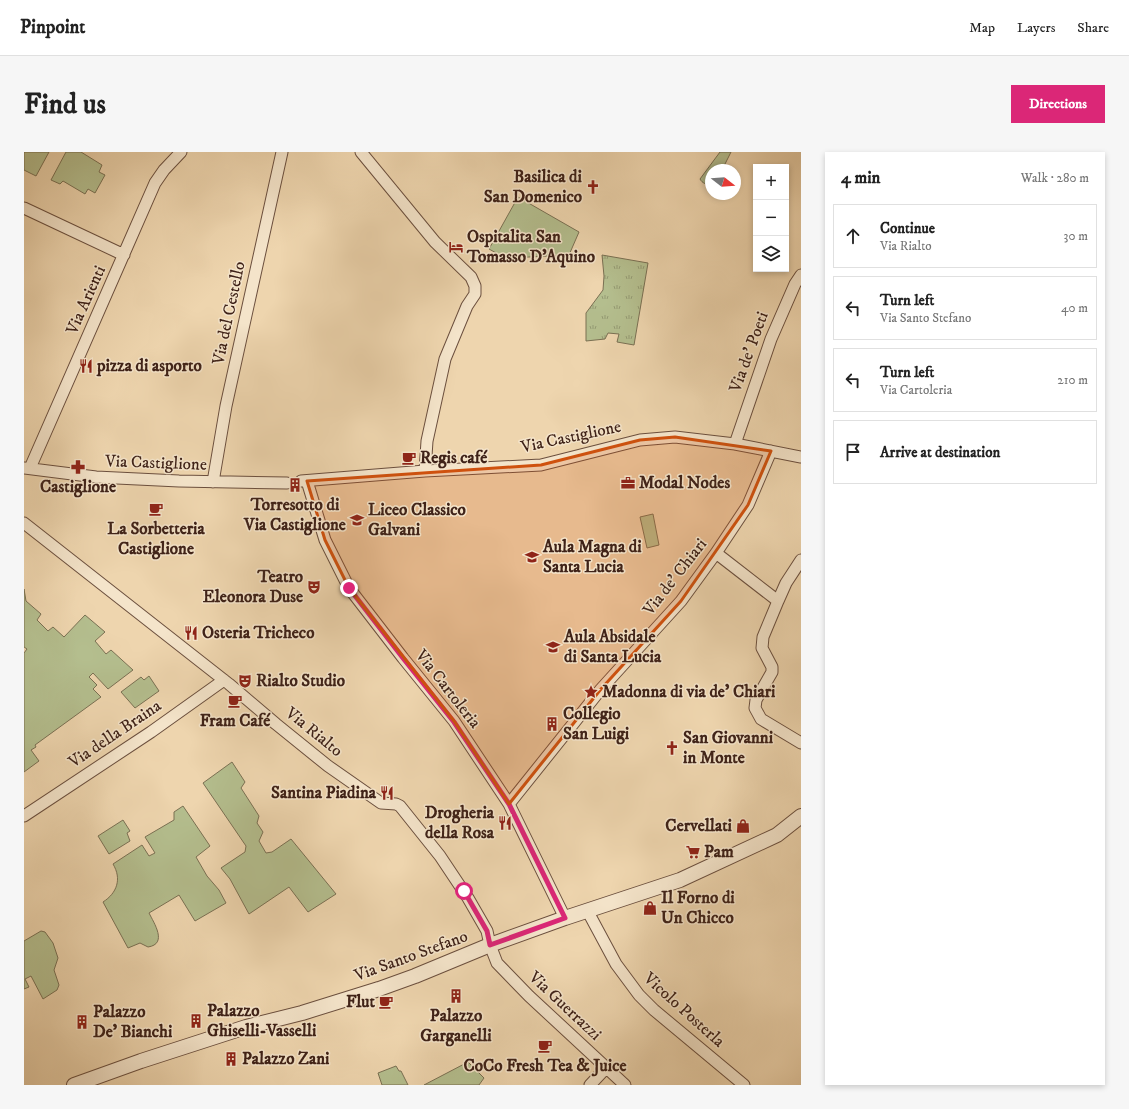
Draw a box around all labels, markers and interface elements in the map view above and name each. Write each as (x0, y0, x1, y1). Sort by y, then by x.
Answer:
text: Pinpoint (20, 16, 85, 39)
text: Map (969, 19, 995, 37)
text: Layers (1017, 19, 1055, 37)
text: Share (1077, 19, 1109, 37)
button: Directions (1011, 85, 1105, 123)
text: Find us (24, 87, 106, 122)
north arrow (705, 164, 741, 200)
map controls (753, 164, 789, 272)
button: + (753, 164, 789, 200)
place label: Basilica di San Domenico (484, 166, 583, 208)
text: 4 min (841, 167, 880, 189)
text: Walk · 280 m (1021, 170, 1089, 186)
church icon: Basilica di San Domenico (585, 179, 601, 195)
button: − (753, 200, 789, 236)
text: Continue (880, 219, 935, 238)
icon: ahead (842, 225, 864, 247)
place label: Ospitalita San Tomasso D'Aquino (466, 226, 595, 268)
text: 30 m (1064, 228, 1088, 244)
button: layers (753, 236, 789, 272)
text: Via Rialto (880, 238, 932, 254)
hotel icon: Ospitalita San Tomasso D'Aquino (448, 239, 464, 255)
street label: Via del Cestello (207, 259, 251, 368)
street label: Via Arienti (61, 262, 111, 339)
text: Turn left (880, 291, 934, 310)
icon: left (842, 297, 864, 319)
text: 40 m (1061, 300, 1088, 316)
street label: Via de' Poeti (724, 309, 774, 396)
text: Via Santo Stefano (880, 310, 971, 326)
place label: pizza di asporto (96, 355, 202, 377)
restaurant icon: pizza di asporto (78, 358, 94, 374)
text: Turn left (880, 363, 934, 382)
icon: left (842, 369, 864, 391)
text: 210 m (1057, 372, 1088, 388)
text: Via Cartoleria (880, 382, 952, 398)
street label: Via Castiglione (518, 416, 623, 459)
icon: arrive (842, 441, 864, 463)
text: Arrive at destination (880, 443, 1000, 462)
place label: Regis café (420, 447, 488, 469)
street label: Via Castiglione (104, 450, 207, 476)
cafe icon: Regis café (401, 450, 417, 466)
pharmacy icon: Castiglione (70, 459, 86, 475)
place label: Modal Nodes (639, 472, 730, 494)
office icon: Modal Nodes (620, 475, 636, 491)
place label: Castiglione (40, 476, 116, 498)
building icon: Torresotto di Via Castiglione (287, 477, 303, 493)
place label: Torresotto di Via Castiglione (243, 494, 346, 536)
place label: Liceo Classico Galvani (368, 499, 466, 541)
cafe icon: La Sorbetteria Castiglione (148, 501, 164, 517)
school or university icon: Liceo Classico Galvani (349, 512, 365, 528)
place label: La Sorbetteria Castiglione (107, 518, 205, 560)
street label: Via de' Chiari (637, 534, 712, 621)
place label: Aula Magna di Santa Lucia (542, 536, 642, 578)
school or university icon: Aula Magna di Santa Lucia (524, 549, 540, 565)
place label: Teatro Eleonora Duse (203, 566, 303, 608)
theatre icon: Teatro Eleonora Duse (306, 579, 322, 595)
route end (340, 579, 358, 597)
place label: Osteria Tricheco (202, 622, 314, 644)
restaurant icon: Osteria Tricheco (183, 625, 199, 641)
place label: Aula Absidale di Santa Lucia (563, 626, 662, 668)
school or university icon: Aula Absidale di Santa Lucia (545, 639, 561, 655)
street label: Via Cartoleria (410, 644, 486, 734)
place label: Rialto Studio (256, 670, 345, 692)
theatre icon: Rialto Studio (237, 673, 253, 689)
place label: Madonna di via de' Chiari (602, 681, 776, 703)
place icon: Madonna di via de' Chiari (583, 684, 599, 700)
cafe icon: Fram Café (227, 693, 243, 709)
street label: Via della Braina (64, 694, 166, 774)
street label: Via Rialto (280, 702, 347, 762)
place label: Collegio San Luigi (563, 703, 630, 745)
place label: Fram Café (200, 710, 271, 732)
building icon: Collegio San Luigi (544, 716, 560, 732)
place label: San Giovanni in Monte (683, 727, 774, 769)
church icon: San Giovanni in Monte (664, 740, 680, 756)
place label: Santina Piadina (271, 782, 377, 804)
restaurant icon: Santina Piadina (379, 785, 395, 801)
place label: Drogheria della Rosa (425, 802, 495, 844)
restaurant icon: Drogheria della Rosa (497, 815, 513, 831)
place label: Cervellati (665, 815, 733, 837)
shop icon: Cervellati (735, 818, 751, 834)
place label: Pam (704, 841, 734, 863)
supermarket icon: Pam (685, 844, 701, 860)
route start (455, 882, 473, 900)
place label: Il Forno di Un Chicco (661, 887, 735, 929)
shop icon: Il Forno di Un Chicco (642, 900, 658, 916)
street label: Via Santo Stefano (350, 925, 471, 987)
street label: Via Guerrazzi (523, 966, 606, 1045)
street label: Vicolo Posterla (638, 967, 730, 1053)
building icon: Palazzo Garganelli (448, 988, 464, 1004)
place label: Flut (346, 991, 376, 1013)
cafe icon: Flut (378, 994, 394, 1010)
place label: Palazzo Ghiselli-Vasselli (207, 1000, 317, 1042)
place label: Palazzo De' Bianchi (93, 1001, 173, 1043)
place label: Palazzo Garganelli (420, 1005, 492, 1047)
building icon: Palazzo Ghiselli-Vasselli (188, 1013, 204, 1029)
building icon: Palazzo De' Bianchi (74, 1014, 90, 1030)
cafe icon: CoCo Fresh Tea & Juice (537, 1038, 553, 1054)
place label: Palazzo Zani (242, 1048, 330, 1070)
building icon: Palazzo Zani (223, 1051, 239, 1067)
place label: CoCo Fresh Tea & Juice (463, 1055, 627, 1077)

